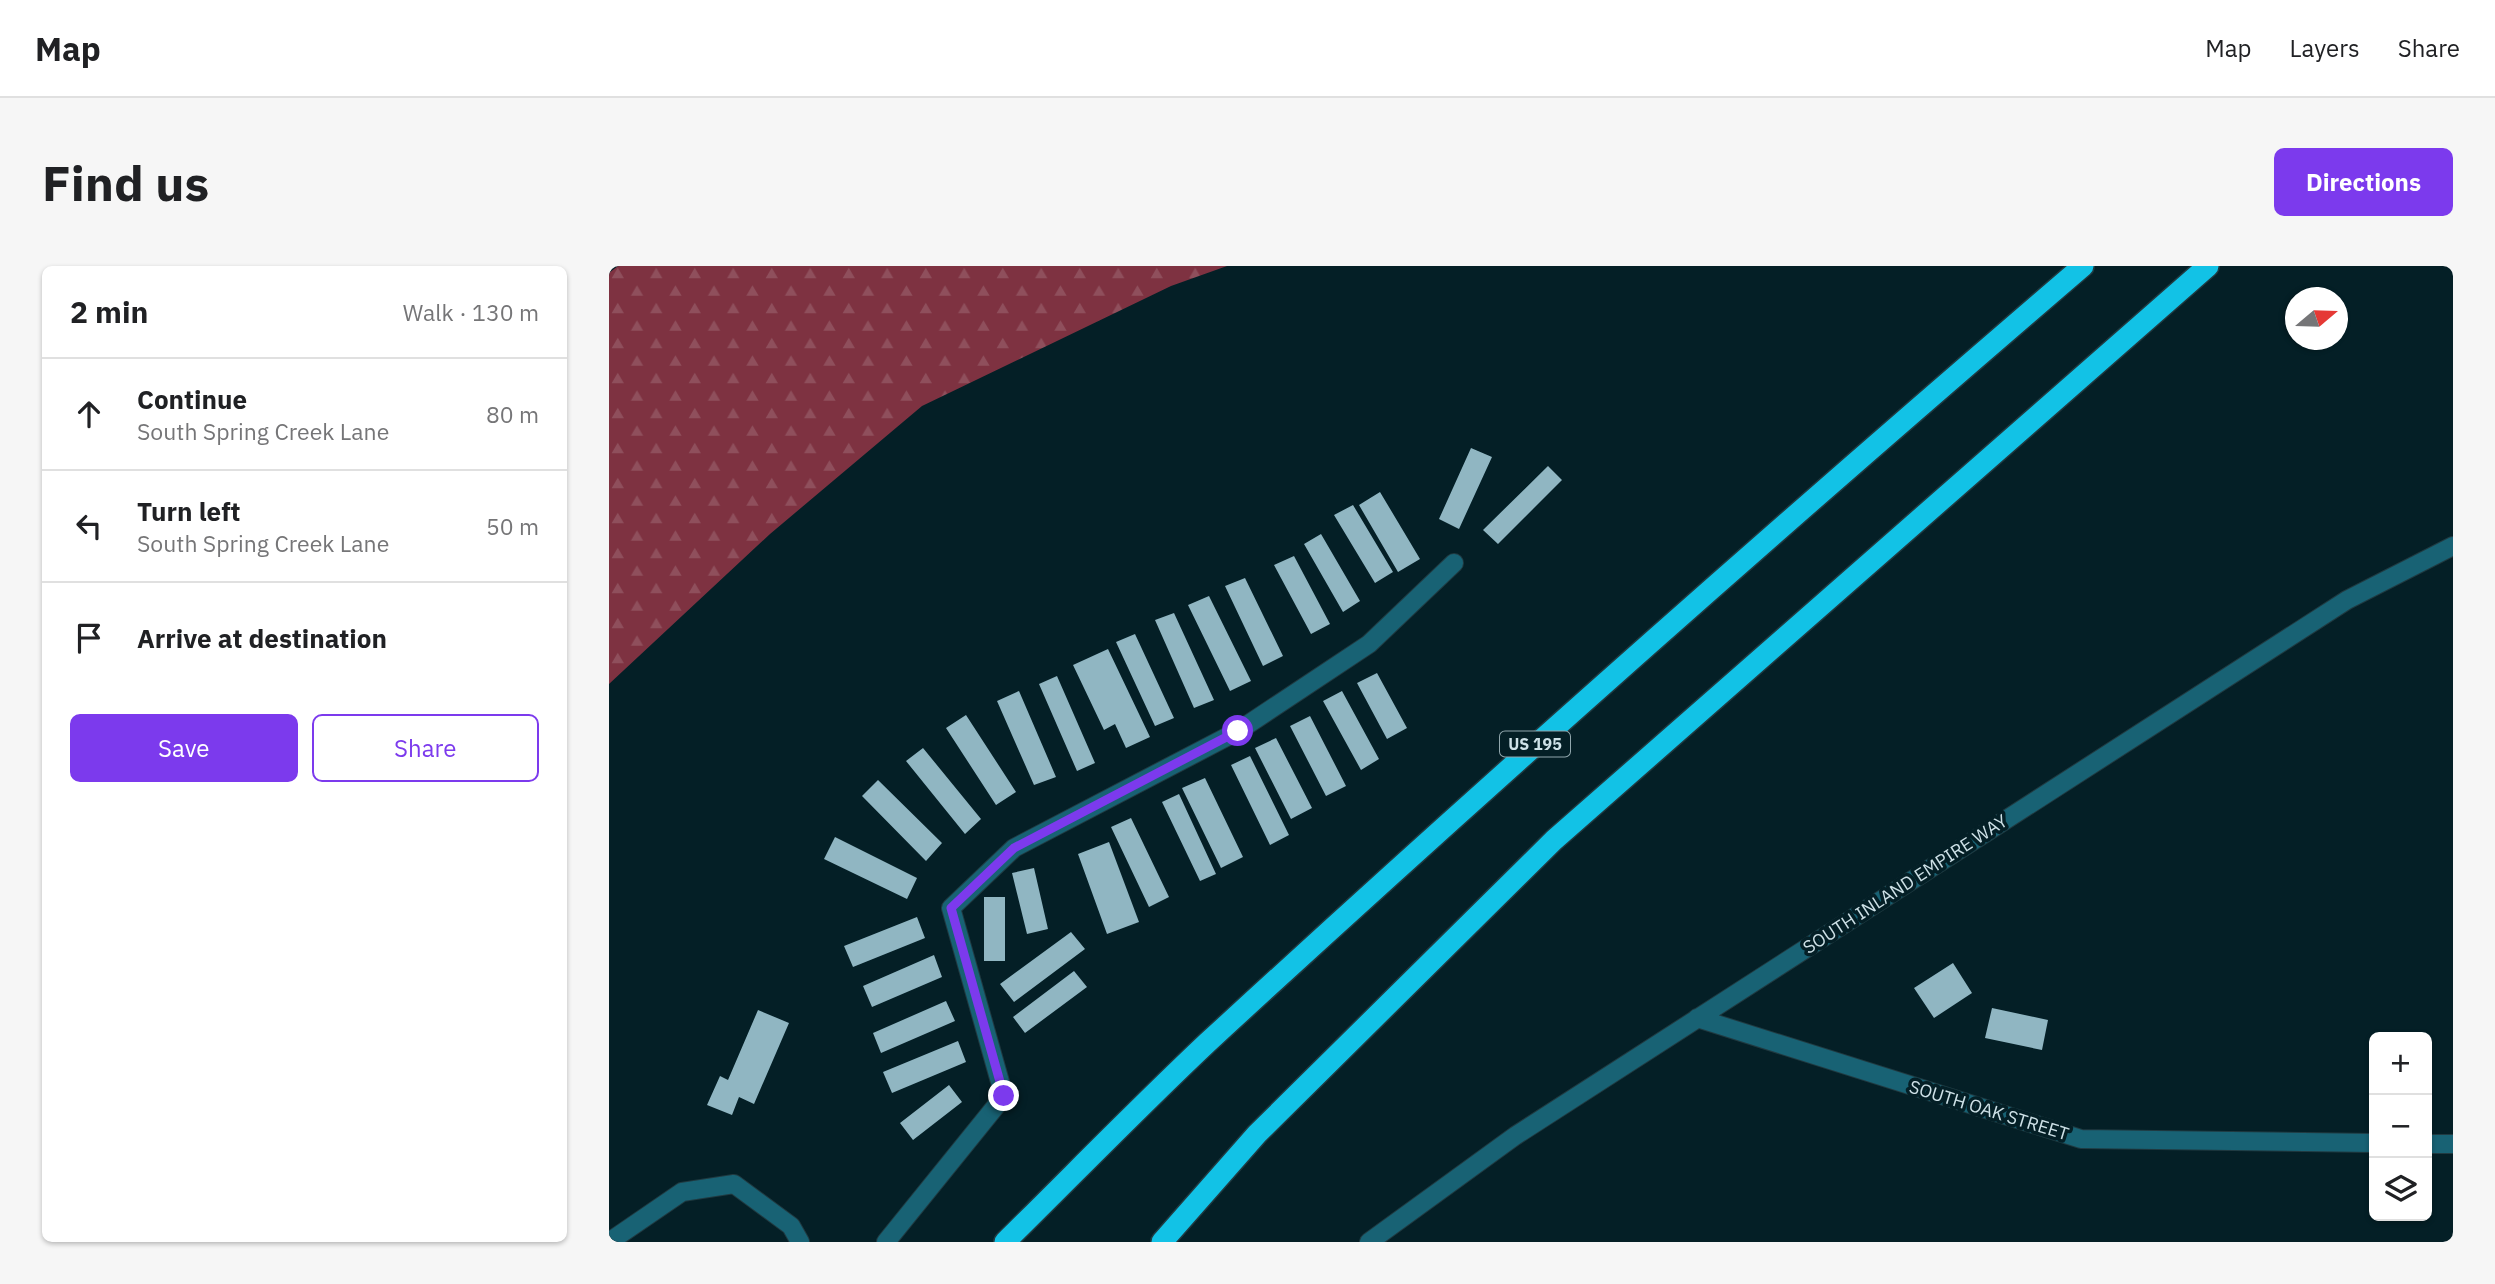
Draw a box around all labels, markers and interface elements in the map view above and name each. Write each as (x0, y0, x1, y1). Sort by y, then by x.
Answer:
text: Map (35, 27, 101, 70)
text: Map (2205, 32, 2252, 64)
text: Layers (2290, 32, 2360, 64)
text: Share (2398, 32, 2460, 64)
button: Directions (2274, 148, 2453, 216)
text: Find us (42, 151, 209, 214)
north arrow (2285, 287, 2348, 350)
text: 2 min (70, 292, 148, 331)
text: Walk · 130 m (403, 297, 539, 327)
text: Continue (137, 382, 247, 416)
icon: ahead (70, 395, 108, 433)
text: 80 m (486, 399, 539, 429)
text: South Spring Creek Lane (137, 416, 389, 446)
text: Turn left (137, 494, 240, 528)
icon: left (70, 507, 108, 545)
text: 50 m (486, 511, 539, 541)
text: South Spring Creek Lane (137, 528, 389, 558)
icon: arrive (70, 619, 108, 657)
text: Arrive at destination (137, 621, 387, 655)
button: Save (70, 714, 298, 782)
button: Share (312, 714, 539, 782)
route start (1222, 715, 1253, 746)
road number: US 195 (1500, 732, 1570, 757)
street label: SOUTH INLAND EMPIRE WAY (1798, 809, 2012, 959)
map controls (2369, 1032, 2432, 1221)
button: + (2369, 1032, 2432, 1095)
street label: SOUTH OAK STREET (1906, 1075, 2072, 1145)
route end (988, 1080, 1019, 1111)
button: − (2369, 1095, 2432, 1158)
button: layers (2369, 1158, 2432, 1221)

